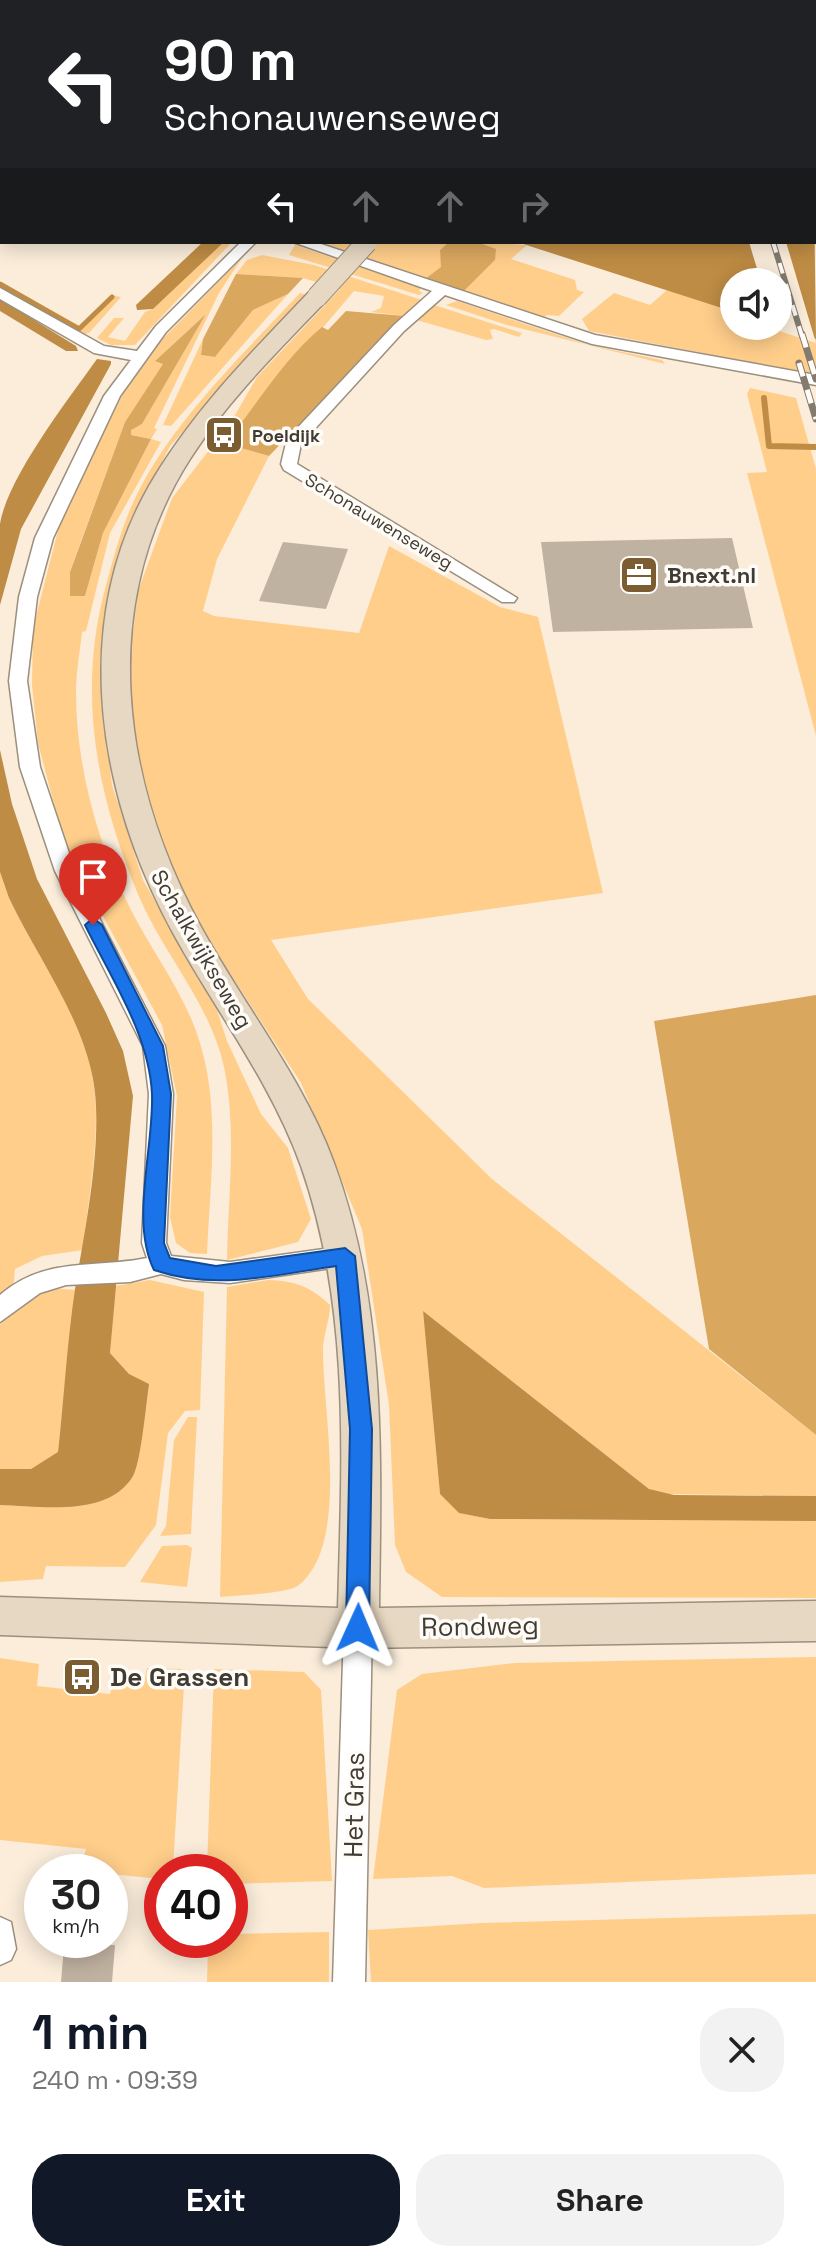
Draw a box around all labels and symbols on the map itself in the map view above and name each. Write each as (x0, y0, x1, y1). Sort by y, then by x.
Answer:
bus stop icon: Poeldijk (203, 414, 245, 456)
place label: Poeldijk (252, 424, 320, 447)
street label: Schonauwenseweg (301, 468, 457, 574)
office icon: Bnext.nl (618, 554, 660, 596)
place label: Bnext.nl (667, 561, 756, 589)
pin (59, 843, 127, 925)
street label: Schalkwijkseweg (145, 865, 259, 1033)
position arrow (316, 1586, 400, 1670)
street label: Rondweg (421, 1608, 539, 1644)
bus stop icon: De Grassen (61, 1656, 103, 1698)
place label: De Grassen (110, 1660, 249, 1694)
street label: Het Gras (336, 1752, 372, 1858)
speed limit sign: 40 (144, 1854, 248, 1958)

